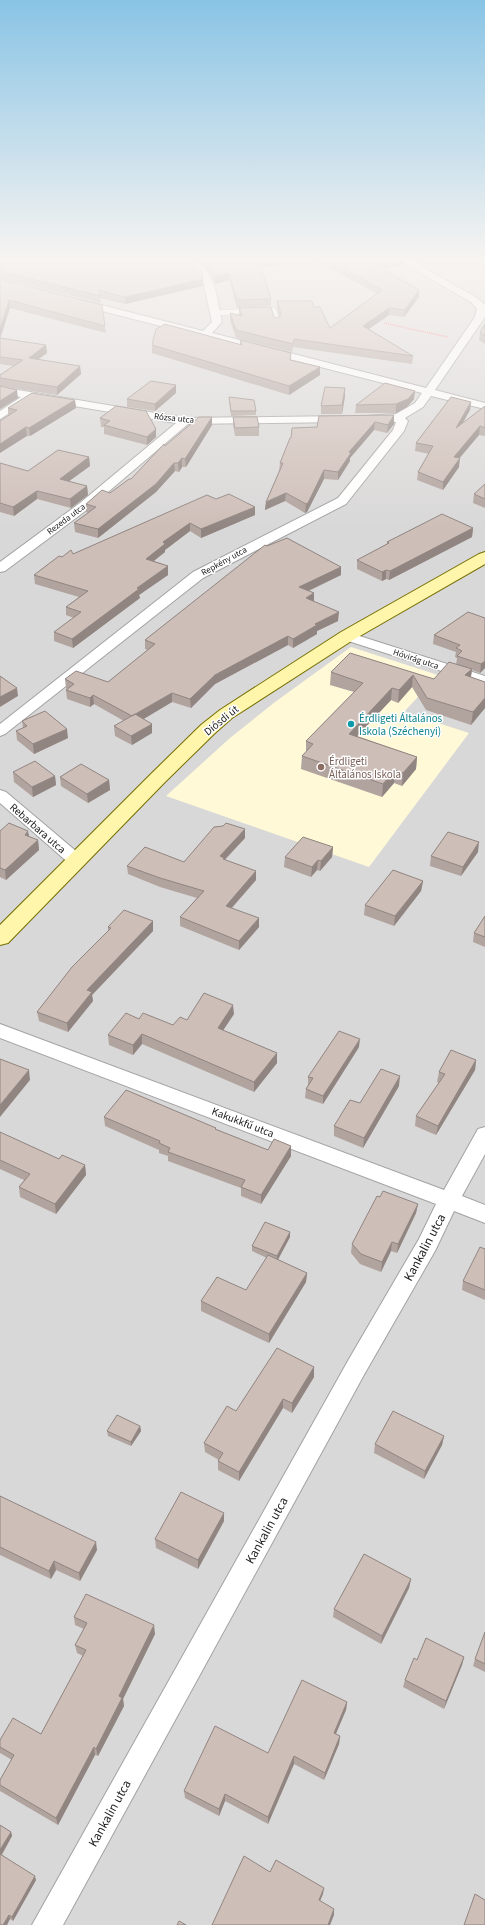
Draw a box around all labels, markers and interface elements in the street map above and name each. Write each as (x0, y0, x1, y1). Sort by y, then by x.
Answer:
street label: Rózsa utca (153, 410, 195, 427)
street label: Rezeda utca (44, 501, 88, 538)
street label: Repkény utca (199, 543, 249, 579)
street label: Hóvirág utca (391, 646, 440, 673)
street label: Diósdi út (201, 702, 242, 739)
place label: Érdligeti Általános Iskola (Széchenyi) (359, 711, 443, 739)
marker: Érdligeti Általános Iskola (Széchenyi) (346, 719, 356, 729)
place label: Érdligeti Általános Iskola (329, 754, 401, 782)
marker: Érdligeti Általános Iskola (316, 762, 326, 772)
street label: Rebarbara utca (6, 800, 69, 857)
street label: Kakukkfű utca (210, 1104, 276, 1141)
street label: Kankalin utca (400, 1211, 450, 1284)
street label: Kankalin utca (241, 1494, 293, 1567)
street label: Kankalin utca (84, 1777, 136, 1850)

